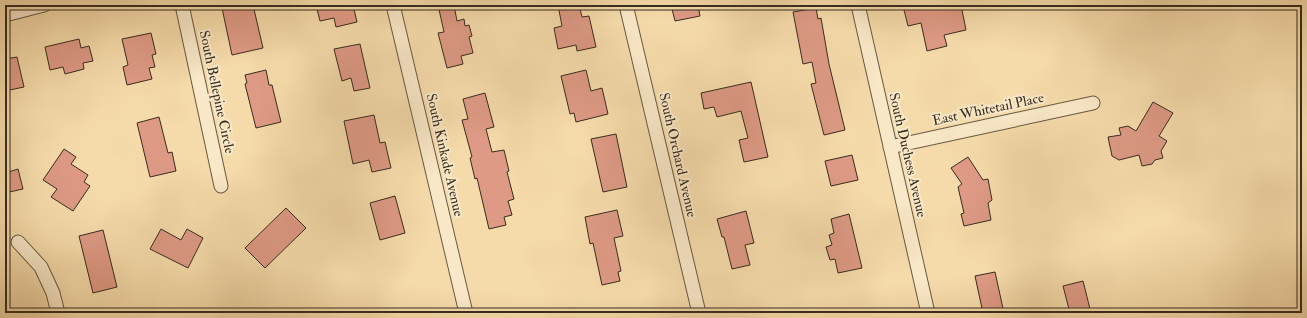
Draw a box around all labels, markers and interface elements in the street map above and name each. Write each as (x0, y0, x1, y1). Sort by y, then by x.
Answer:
street label: South Bellepine Circle (195, 29, 238, 155)
street label: East Whitetail Place (931, 89, 1045, 129)
street label: South Orchard Avenue (655, 91, 701, 219)
street label: South Duchess Avenue (885, 91, 931, 219)
street label: South Kinkade Avenue (423, 92, 467, 218)

